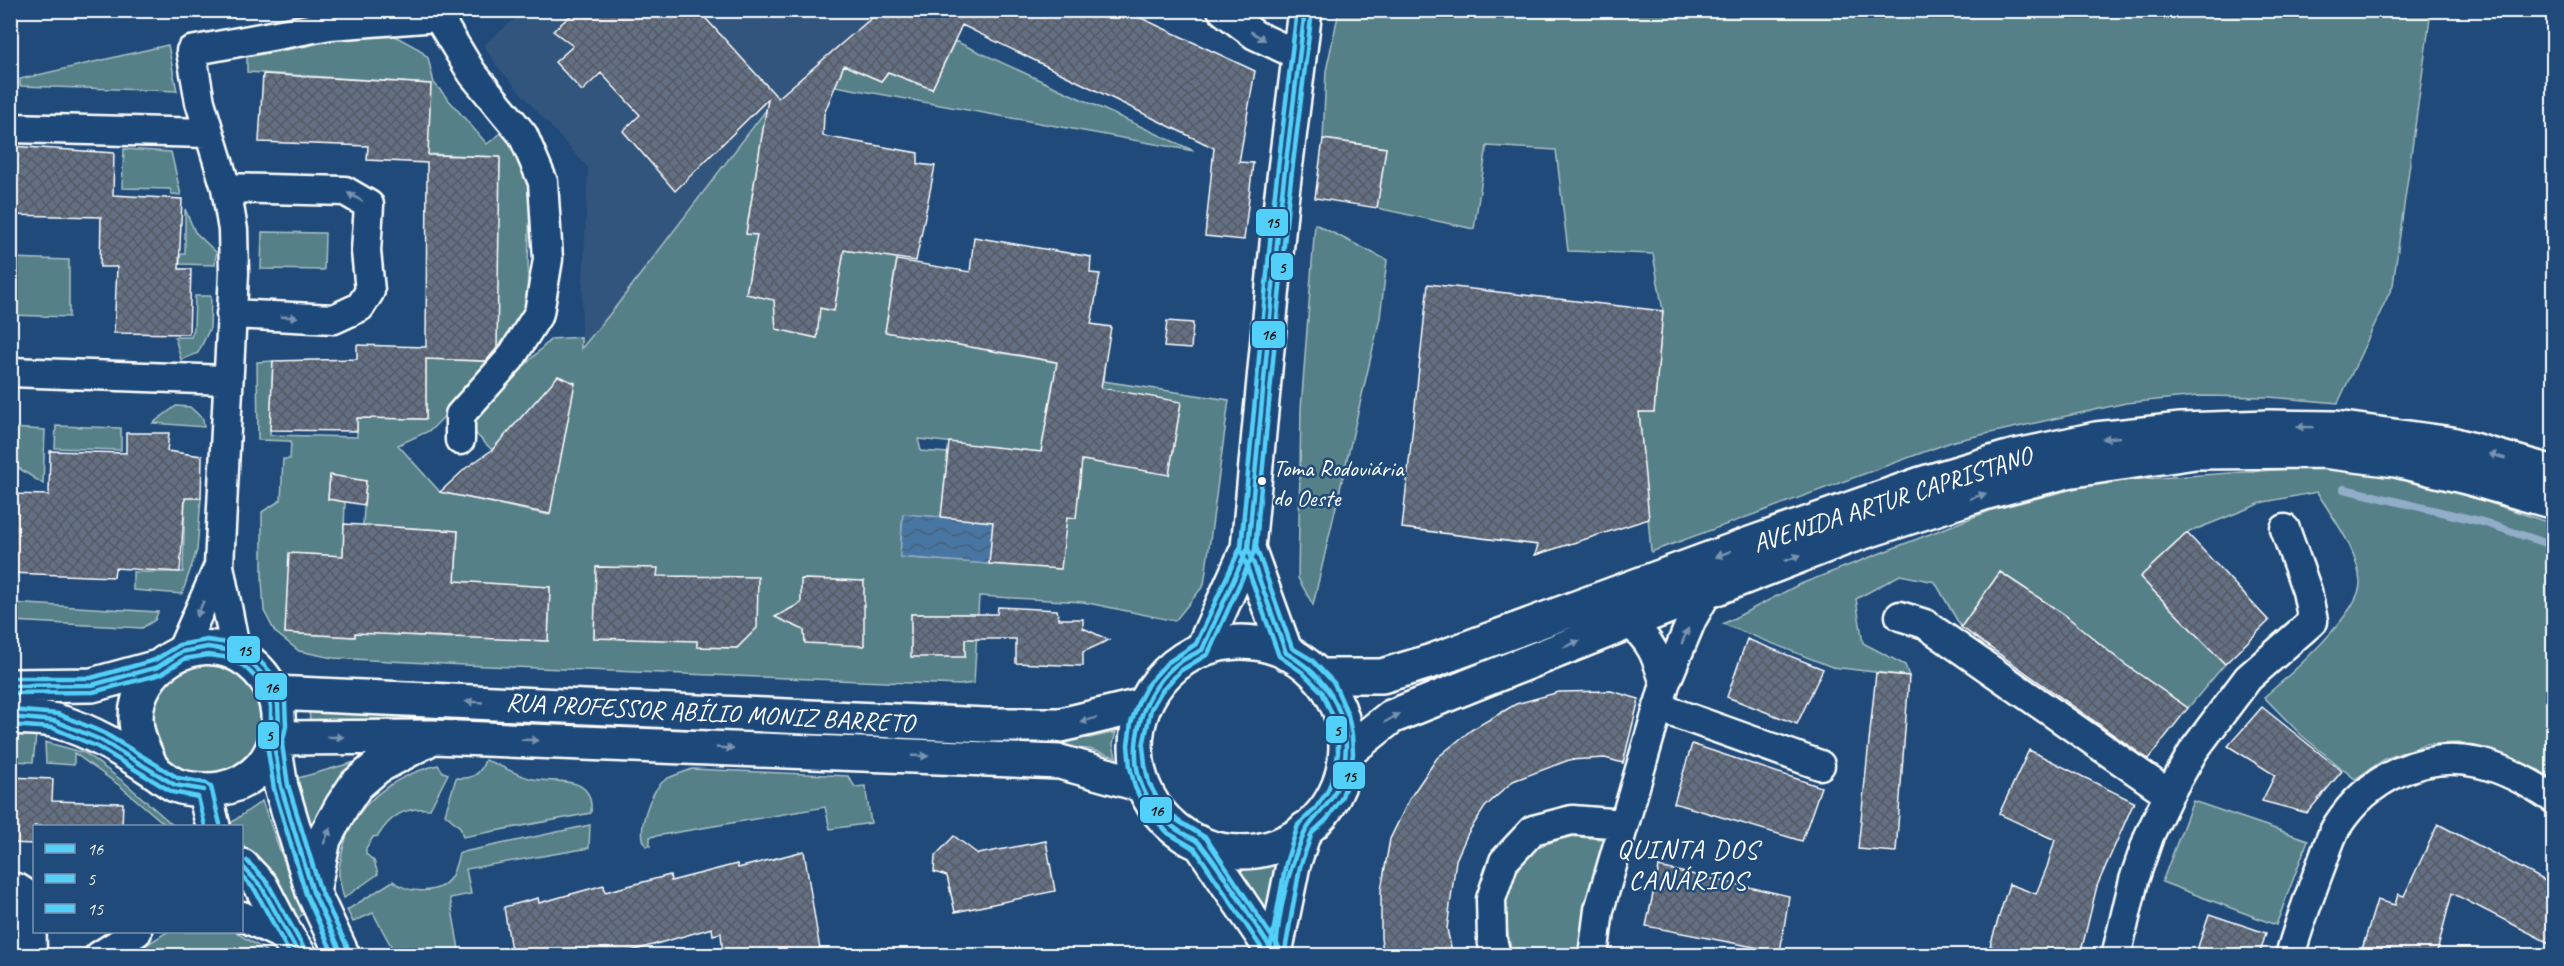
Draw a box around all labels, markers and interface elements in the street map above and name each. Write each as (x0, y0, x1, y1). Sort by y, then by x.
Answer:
one-way arrow (1250, 30, 1266, 41)
one-way arrow (346, 192, 363, 202)
line badge: 15 (1255, 208, 1289, 237)
text: 15 (1265, 213, 1281, 233)
line badge: 5 (1270, 252, 1294, 281)
text: 5 (1279, 258, 1288, 278)
one-way arrow (279, 312, 298, 321)
line badge: 16 (1251, 320, 1286, 349)
text: 16 (1261, 325, 1277, 345)
one-way arrow (2296, 423, 2315, 432)
one-way arrow (2101, 433, 2120, 443)
street label: AVENIDA ARTUR CAPRISTANO (1749, 438, 2039, 560)
one-way arrow (2488, 451, 2506, 460)
place label: Toma Rodoviária do Oeste (1273, 453, 1405, 513)
marker: Toma Rodoviária do Oeste (1256, 475, 1268, 487)
one-way arrow (1969, 490, 1987, 500)
one-way arrow (1714, 549, 1732, 559)
one-way arrow (1784, 553, 1802, 563)
one-way arrow (195, 601, 205, 619)
one-way arrow (1680, 627, 1690, 645)
line badge: 15 (226, 635, 261, 664)
one-way arrow (1564, 639, 1582, 649)
text: 15 (237, 641, 253, 661)
line badge: 16 (254, 672, 288, 701)
text: 16 (264, 678, 280, 698)
street label: RUA PROFESSOR ABÍLIO MONIZ BARRETO (505, 685, 918, 740)
one-way arrow (464, 697, 483, 706)
one-way arrow (1384, 713, 1400, 724)
one-way arrow (1079, 715, 1097, 725)
line badge: 5 (1325, 715, 1348, 744)
line badge: 5 (257, 721, 280, 750)
text: 5 (1334, 721, 1343, 741)
text: 5 (266, 726, 275, 746)
one-way arrow (325, 733, 344, 742)
one-way arrow (520, 736, 539, 745)
one-way arrow (715, 743, 734, 752)
one-way arrow (910, 752, 929, 761)
line badge: 15 (1332, 761, 1366, 790)
text: 15 (1342, 767, 1358, 787)
line badge: 16 (1139, 796, 1173, 824)
text: 16 (1149, 801, 1165, 821)
legend (33, 825, 243, 933)
one-way arrow (323, 827, 332, 845)
district label: QUINTA DOS CANÁRIOS (1617, 832, 1763, 897)
text: 16 (87, 838, 104, 860)
text: 5 (87, 868, 96, 890)
text: 15 (87, 898, 104, 920)

